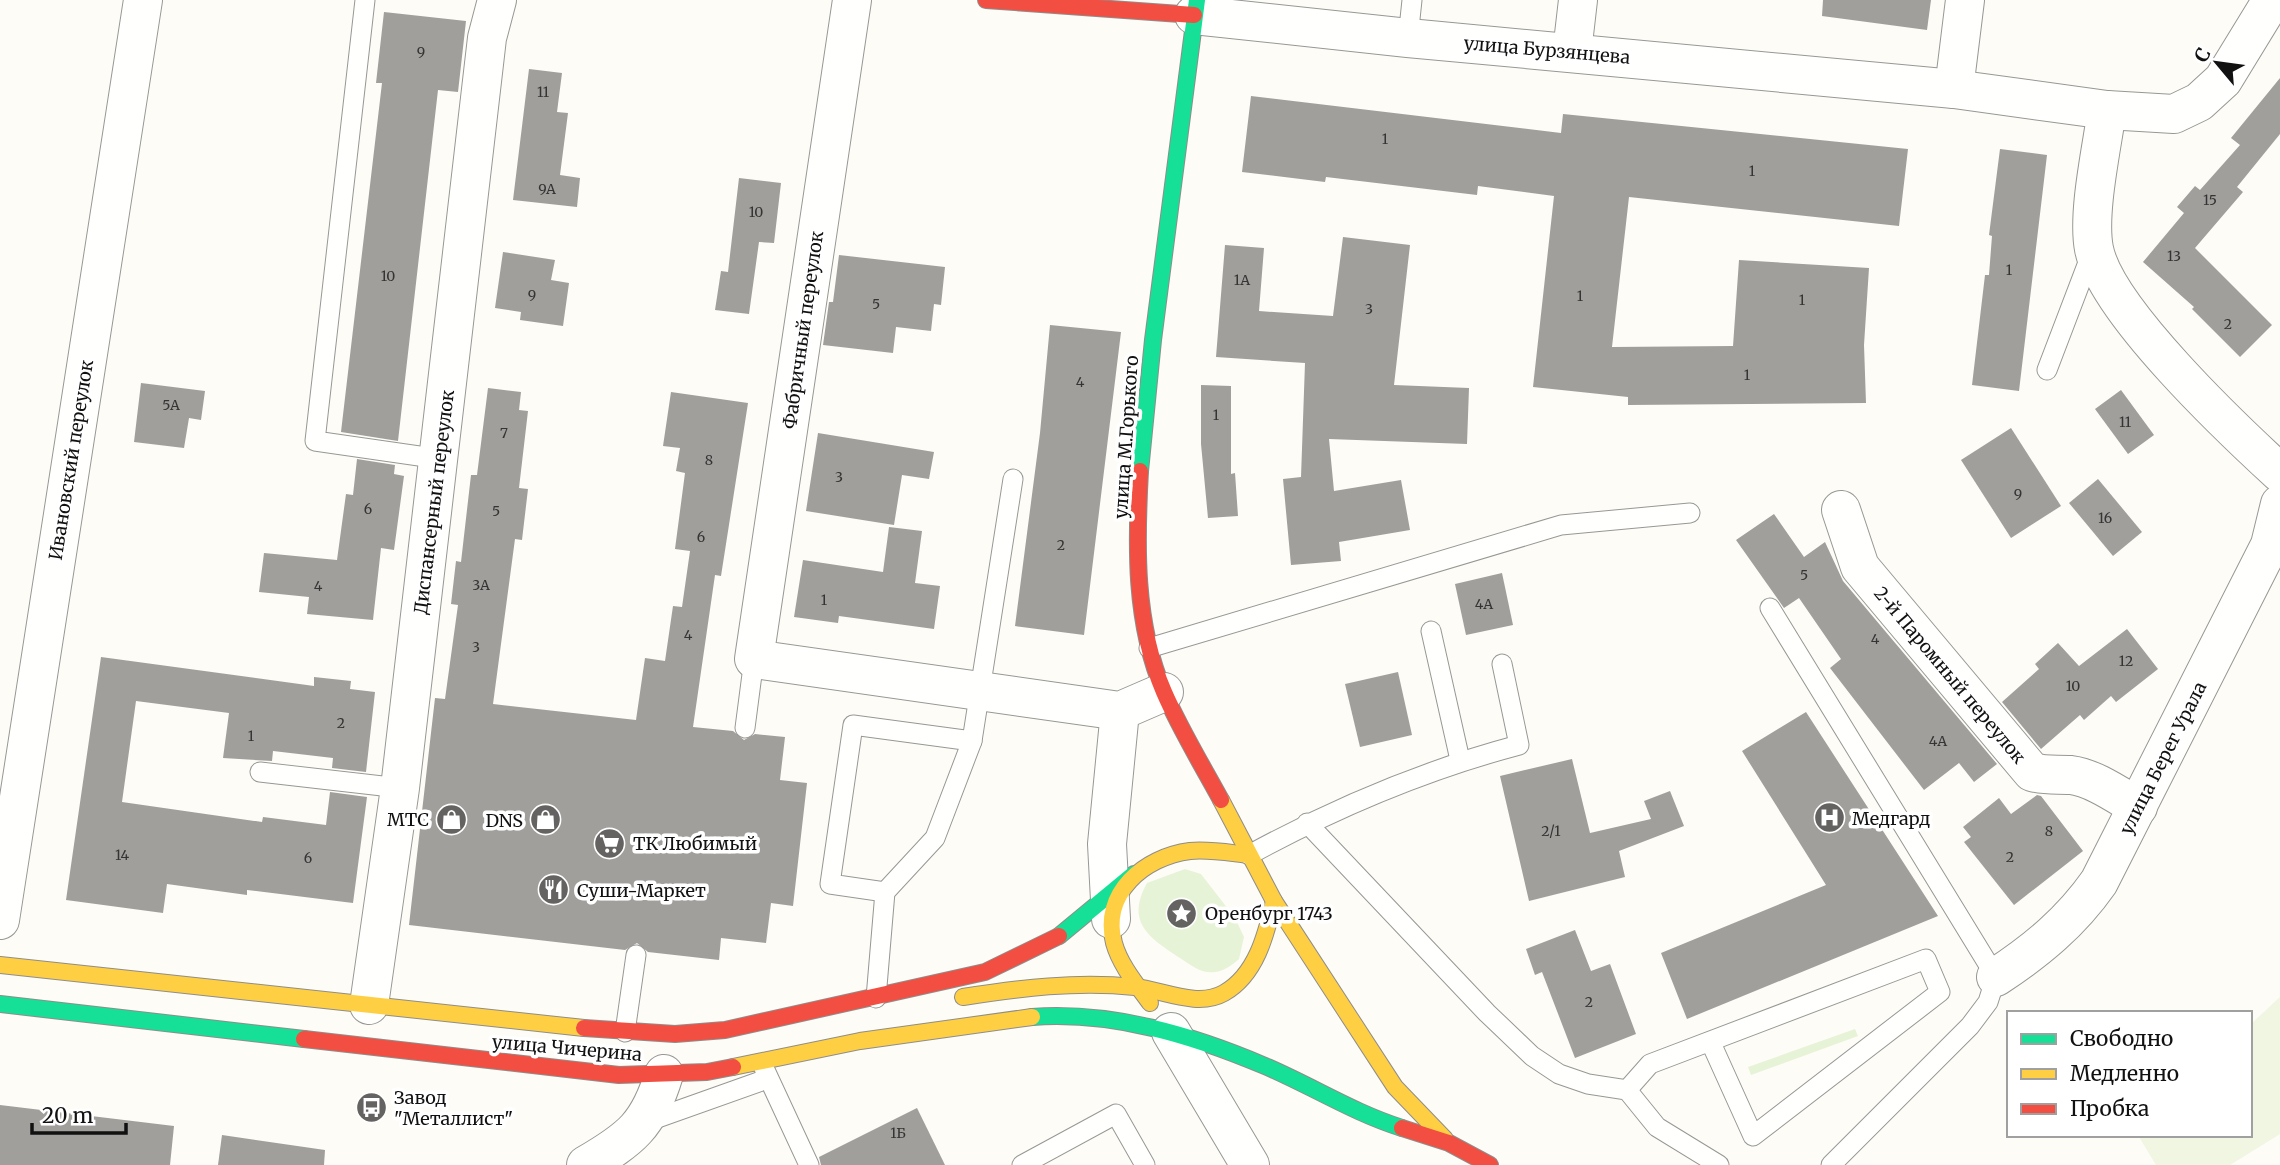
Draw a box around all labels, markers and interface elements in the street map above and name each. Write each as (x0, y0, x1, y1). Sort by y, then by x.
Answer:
north arrow (2182, 28, 2252, 98)
street label: улица Бурзянцева (1463, 31, 1632, 69)
house number: 9 (417, 43, 425, 61)
text: С (2189, 43, 2216, 66)
house number: 11 (537, 83, 549, 101)
house number: 1 (1382, 130, 1388, 148)
house number: 1 (1749, 162, 1755, 180)
house number: 9А (538, 180, 556, 198)
house number: 15 (2203, 191, 2217, 209)
house number: 10 (749, 203, 763, 221)
street label: Фабричный переулок (778, 229, 828, 431)
house number: 13 (2167, 247, 2181, 265)
house number: 1 (2006, 261, 2012, 279)
house number: 10 (381, 267, 395, 285)
house number: 1А (1234, 271, 1250, 289)
house number: 9 (528, 286, 536, 304)
house number: 1 (1577, 287, 1583, 305)
house number: 1 (1799, 291, 1805, 309)
house number: 5 (872, 295, 880, 313)
house number: 3 (1365, 300, 1373, 318)
house number: 2 (2224, 315, 2232, 333)
street label: улица М.Горького (1109, 354, 1143, 520)
street label: Ивановский переулок (44, 358, 98, 562)
house number: 1 (1744, 366, 1750, 384)
house number: 4 (1076, 373, 1085, 391)
street label: Диспансерный переулок (409, 388, 459, 616)
house number: 5А (162, 396, 180, 414)
house number: 1 (1213, 406, 1219, 424)
house number: 11 (2119, 413, 2131, 431)
house number: 7 (500, 424, 508, 442)
house number: 8 (705, 451, 713, 469)
house number: 3 (835, 468, 843, 486)
house number: 9 (2014, 485, 2022, 503)
house number: 6 (364, 500, 372, 518)
house number: 5 (492, 502, 500, 520)
house number: 16 (2098, 509, 2112, 527)
house number: 6 (697, 528, 705, 546)
house number: 2 (1057, 536, 1065, 554)
house number: 5 (1800, 566, 1808, 584)
house number: 3А (472, 576, 490, 594)
house number: 4 (314, 577, 323, 595)
street label: 2-й Паромный переулок (1869, 582, 2031, 769)
house number: 1 (821, 591, 827, 609)
house number: 4А (1475, 595, 1493, 613)
house number: 4 (684, 626, 693, 644)
house number: 4 (1871, 630, 1880, 648)
house number: 3 (472, 638, 480, 656)
house number: 12 (2119, 652, 2133, 670)
house number: 10 (2066, 677, 2080, 695)
street label: улица Берег Урала (2115, 678, 2212, 838)
house number: 2 (337, 714, 345, 732)
house number: 1 (248, 727, 254, 745)
house number: 4А (1929, 732, 1947, 750)
hospital icon: Медгард (1812, 801, 1846, 835)
shop icon: МТС (435, 802, 469, 836)
shop icon: DNS (529, 803, 563, 837)
place label: Медгард (1852, 807, 1930, 830)
place label: МТС (387, 808, 429, 831)
place label: DNS (485, 809, 523, 832)
house number: 2/1 (1541, 822, 1561, 840)
house number: 8 (2045, 822, 2053, 840)
supermarket icon: ТК Любимый (593, 826, 627, 860)
place label: ТК Любимый (633, 832, 757, 855)
house number: 14 (115, 846, 129, 864)
house number: 2 (2006, 848, 2014, 866)
house number: 6 (304, 849, 312, 867)
restaurant icon: Суши-Маркет (537, 873, 571, 907)
place label: Суши-Маркет (577, 879, 706, 902)
place icon: Оренбург 1743 (1165, 896, 1199, 930)
place label: Оренбург 1743 (1205, 902, 1333, 925)
house number: 2 (1585, 993, 1593, 1011)
legend (2007, 1011, 2252, 1137)
text: Свободно (2070, 1025, 2173, 1052)
street label: улица Чичерина (491, 1030, 643, 1066)
text: Медленно (2070, 1060, 2179, 1087)
place label: Завод "Металлист" (394, 1086, 513, 1130)
bus stop icon: Завод "Металлист" (354, 1090, 388, 1124)
scale bar (32, 1092, 126, 1136)
text: Пробка (2070, 1095, 2149, 1122)
text: 20 m (42, 1102, 94, 1129)
house number: 1Б (890, 1124, 906, 1142)

